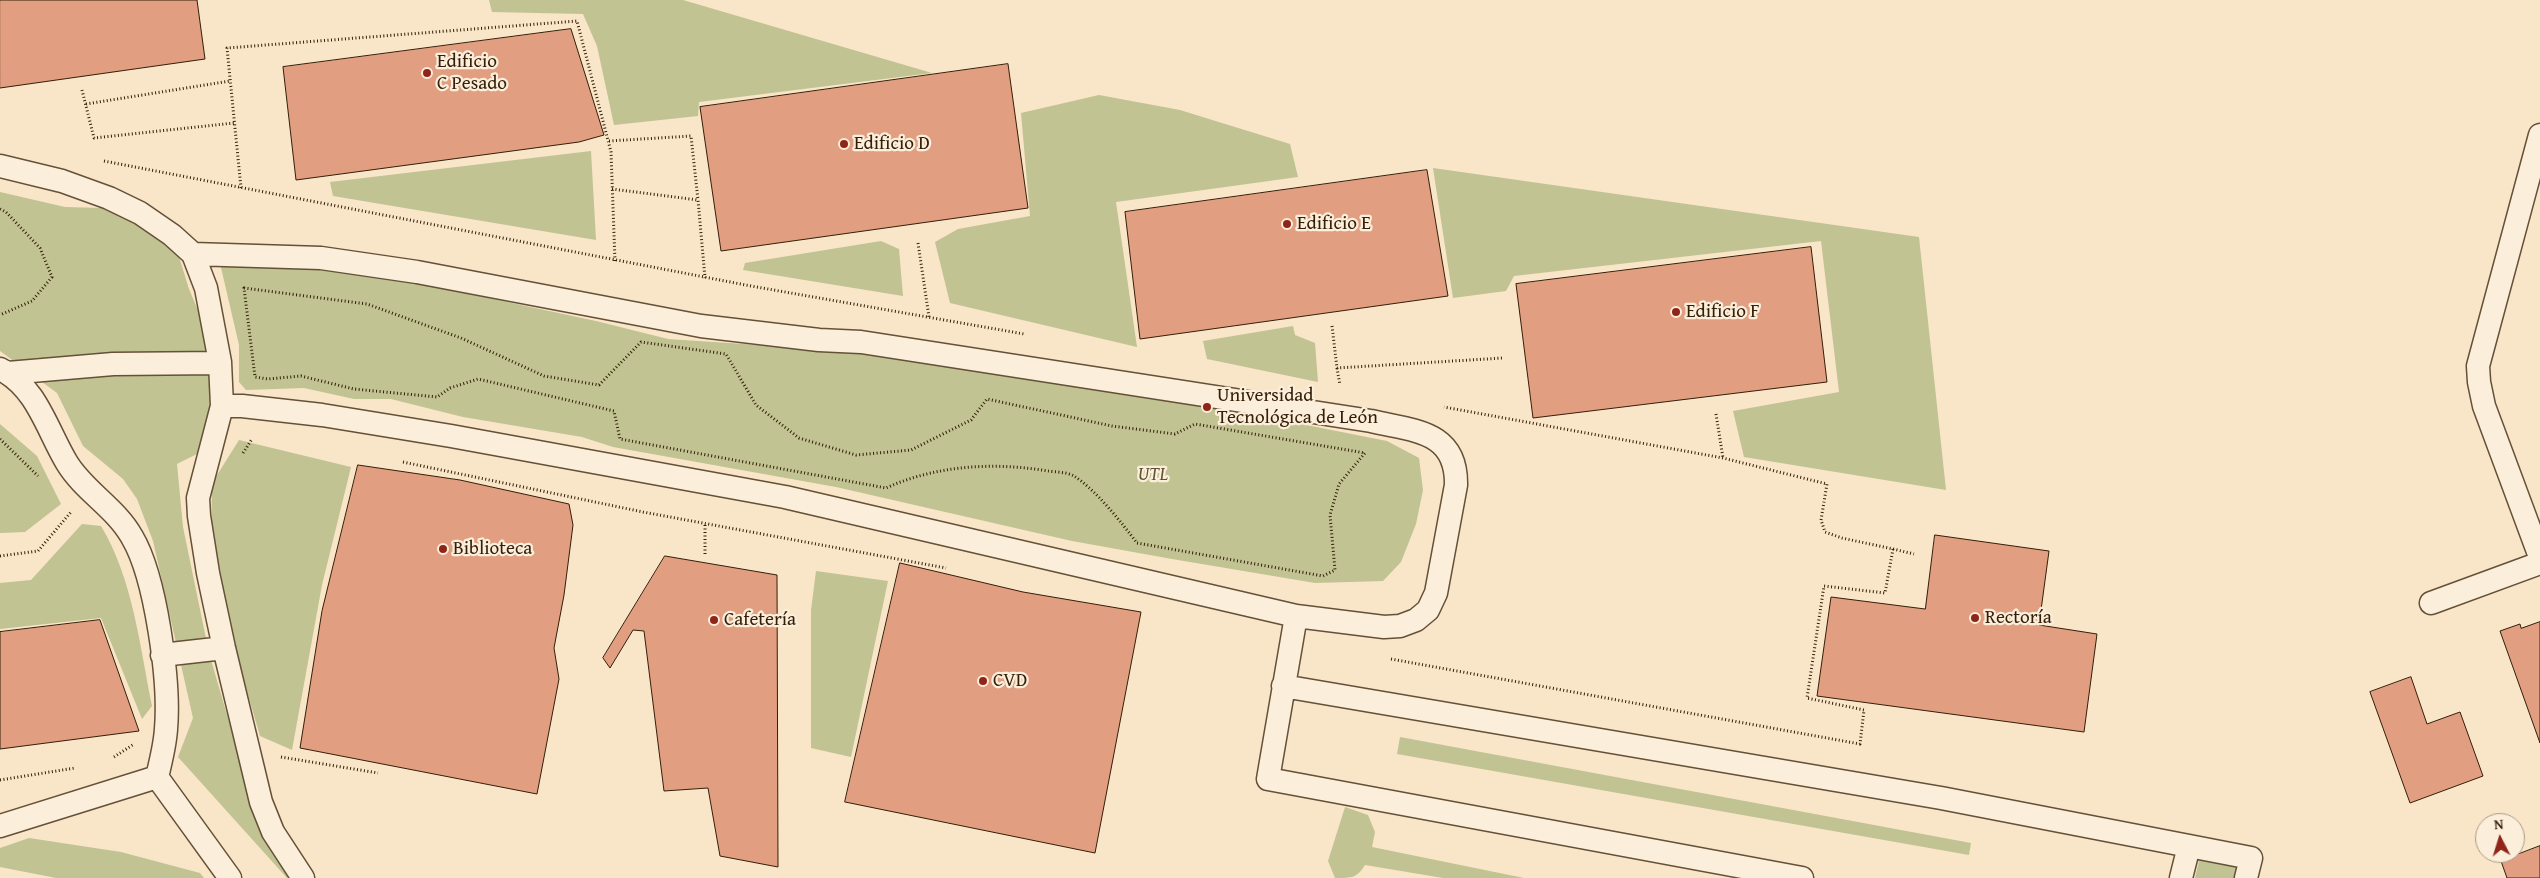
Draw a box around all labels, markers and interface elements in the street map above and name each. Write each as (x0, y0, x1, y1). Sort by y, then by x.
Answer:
place label: Edificio C Pesado (437, 51, 507, 95)
marker: Edificio C Pesado (421, 67, 433, 79)
place label: Edificio D (854, 133, 930, 155)
marker: Edificio D (838, 138, 850, 150)
place label: Edificio E (1297, 213, 1371, 235)
marker: Edificio E (1281, 218, 1293, 230)
place label: Edificio F (1686, 301, 1759, 323)
marker: Edificio F (1670, 306, 1682, 318)
place label: Universidad Tecnológica de León (1217, 385, 1378, 429)
marker: Universidad Tecnológica de León (1201, 401, 1213, 413)
park label: UTL (1138, 464, 1168, 486)
place label: Biblioteca (453, 538, 532, 560)
marker: Biblioteca (437, 543, 449, 555)
place label: Rectoría (1985, 607, 2052, 629)
place label: Cafetería (724, 609, 796, 631)
marker: Rectoría (1969, 612, 1981, 624)
marker: Cafetería (708, 614, 720, 626)
place label: CVD (993, 670, 1027, 692)
marker: CVD (977, 675, 989, 687)
north arrow (2475, 813, 2525, 863)
text: N (2493, 814, 2504, 834)

